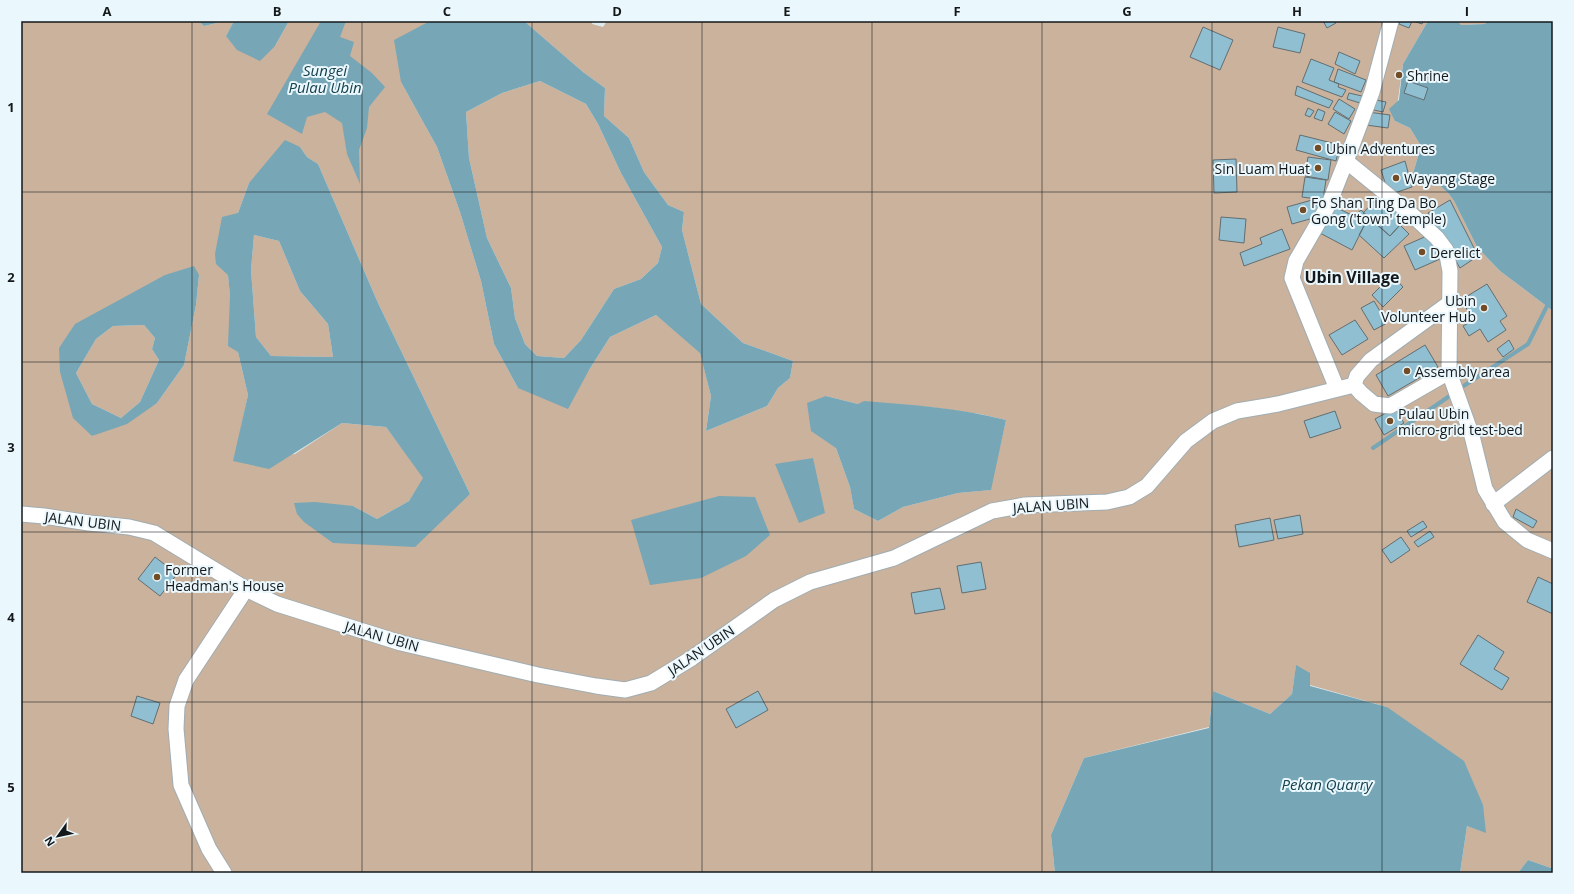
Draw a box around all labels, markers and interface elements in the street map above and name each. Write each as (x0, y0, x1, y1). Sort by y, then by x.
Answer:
text: A (103, 2, 112, 20)
text: B (273, 2, 282, 20)
text: C (443, 2, 451, 20)
text: D (612, 2, 622, 20)
text: E (783, 2, 791, 20)
text: F (953, 2, 961, 20)
text: G (1122, 2, 1132, 20)
text: H (1292, 2, 1302, 20)
text: I (1465, 2, 1469, 20)
water label: Sungei Pulau Ubin (288, 60, 362, 97)
place label: Shrine (1407, 66, 1449, 85)
marker: Shrine (1394, 70, 1404, 80)
text: 1 (7, 98, 15, 116)
place label: Ubin Adventures (1326, 139, 1436, 158)
marker: Ubin Adventures (1313, 143, 1323, 153)
place label: Sin Luam Huat (1215, 159, 1310, 178)
marker: Sin Luam Huat (1313, 163, 1323, 173)
place label: Wayang Stage (1404, 169, 1495, 188)
marker: Wayang Stage (1391, 173, 1401, 183)
place label: Fo Shan Ting Da Bo Gong ('town' temple) (1311, 193, 1446, 228)
marker: Fo Shan Ting Da Bo Gong ('town' temple) (1298, 205, 1308, 215)
place label: Derelict (1430, 243, 1480, 262)
marker: Derelict (1417, 247, 1427, 257)
district label: Ubin Village (1305, 266, 1399, 288)
text: 2 (7, 268, 15, 286)
place label: Ubin Volunteer Hub (1381, 291, 1476, 326)
marker: Ubin Volunteer Hub (1479, 303, 1489, 313)
place label: Assembly area (1415, 362, 1510, 381)
marker: Assembly area (1402, 366, 1412, 376)
place label: Pulau Ubin micro-grid test-bed (1398, 404, 1523, 439)
marker: Pulau Ubin micro-grid test-bed (1385, 416, 1395, 426)
text: 3 (7, 438, 15, 456)
street label: JALAN UBIN (1010, 493, 1090, 517)
street label: JALAN UBIN (42, 507, 122, 535)
place label: Former Headman's House (165, 560, 284, 595)
marker: Former Headman's House (152, 572, 162, 582)
text: 4 (7, 608, 15, 626)
street label: JALAN UBIN (341, 616, 421, 656)
street label: JALAN UBIN (662, 621, 738, 680)
water label: Pekan Quarry (1281, 774, 1374, 794)
text: 5 (7, 778, 15, 796)
north arrow (38, 816, 78, 856)
text: N (40, 834, 58, 850)

